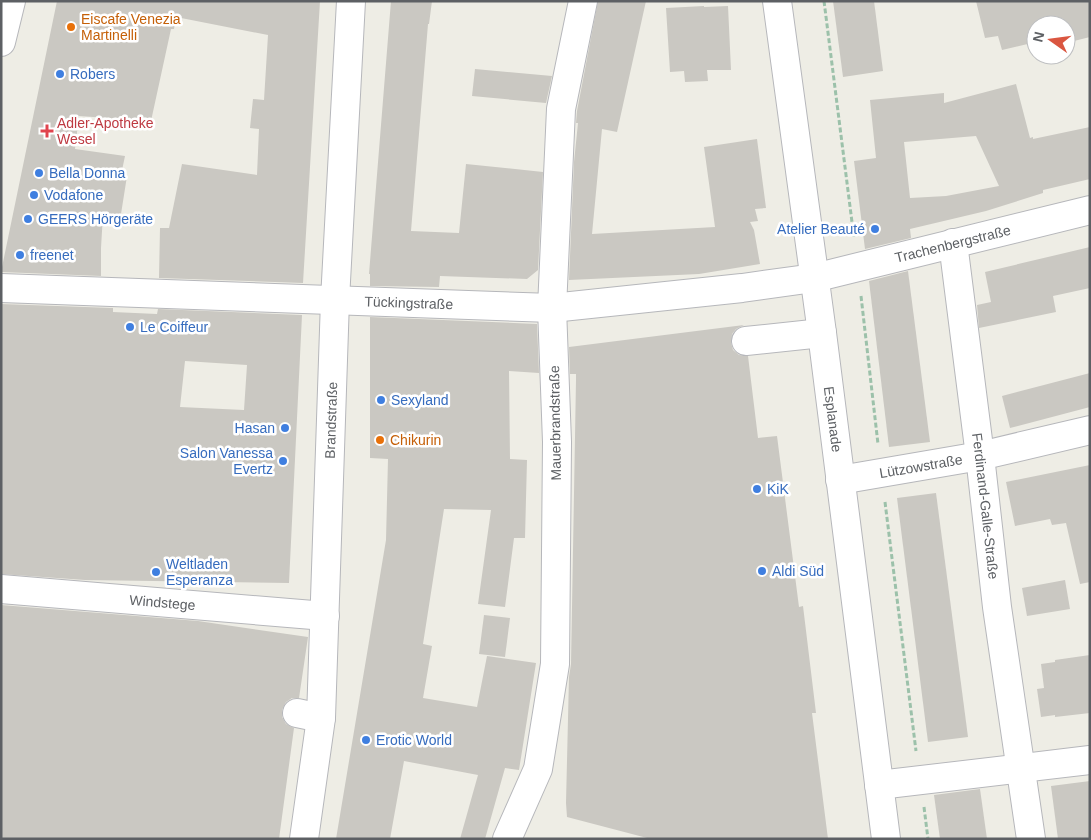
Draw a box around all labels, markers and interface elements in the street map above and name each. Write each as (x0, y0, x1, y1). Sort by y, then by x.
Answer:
place label: Eiscafe Venezia Martinelli (81, 11, 181, 43)
north arrow (1026, 15, 1076, 65)
marker: Eiscafe Venezia Martinelli (65, 21, 77, 33)
text: N (1029, 30, 1047, 44)
place label: Robers (70, 66, 115, 82)
marker: Robers (54, 68, 66, 80)
place label: Adler-Apotheke Wesel (57, 115, 154, 147)
marker: Adler-Apotheke Wesel (41, 125, 53, 137)
place label: Bella Donna (49, 165, 125, 181)
marker: Bella Donna (33, 167, 45, 179)
place label: Vodafone (44, 187, 103, 203)
marker: Vodafone (28, 189, 40, 201)
place label: GEERS Hörgeräte (38, 211, 153, 227)
marker: GEERS Hörgeräte (22, 213, 34, 225)
place label: Atelier Beauté (777, 221, 865, 237)
street label: Trachenbergstraße (893, 222, 1012, 266)
marker: Atelier Beauté (869, 223, 881, 235)
place label: freenet (30, 247, 74, 263)
marker: freenet (14, 249, 26, 261)
street label: Tückingstraße (364, 293, 454, 312)
place label: Le Coiffeur (140, 319, 209, 335)
marker: Le Coiffeur (124, 321, 136, 333)
street label: Mauerbrandstraße (546, 365, 564, 481)
street label: Brandstraße (322, 381, 340, 459)
street label: Esplanade (821, 385, 845, 453)
place label: Sexyland (391, 392, 449, 408)
marker: Sexyland (375, 394, 387, 406)
place label: Hasan (235, 420, 275, 436)
marker: Hasan (279, 422, 291, 434)
place label: Chikurin (390, 432, 441, 448)
street label: Ferdinand-Galle-Straße (969, 432, 1002, 580)
marker: Chikurin (374, 434, 386, 446)
place label: Salon Vanessa Evertz (180, 445, 273, 477)
street label: Lützowstraße (878, 451, 964, 481)
marker: Salon Vanessa Evertz (277, 455, 289, 467)
place label: KiK (767, 481, 789, 497)
marker: KiK (751, 483, 763, 495)
place label: Weltladen Esperanza (166, 556, 233, 588)
place label: Aldi Süd (772, 563, 824, 579)
marker: Aldi Süd (756, 565, 768, 577)
marker: Weltladen Esperanza (150, 566, 162, 578)
street label: Windstege (129, 592, 196, 613)
place label: Erotic World (376, 732, 452, 748)
marker: Erotic World (360, 734, 372, 746)

